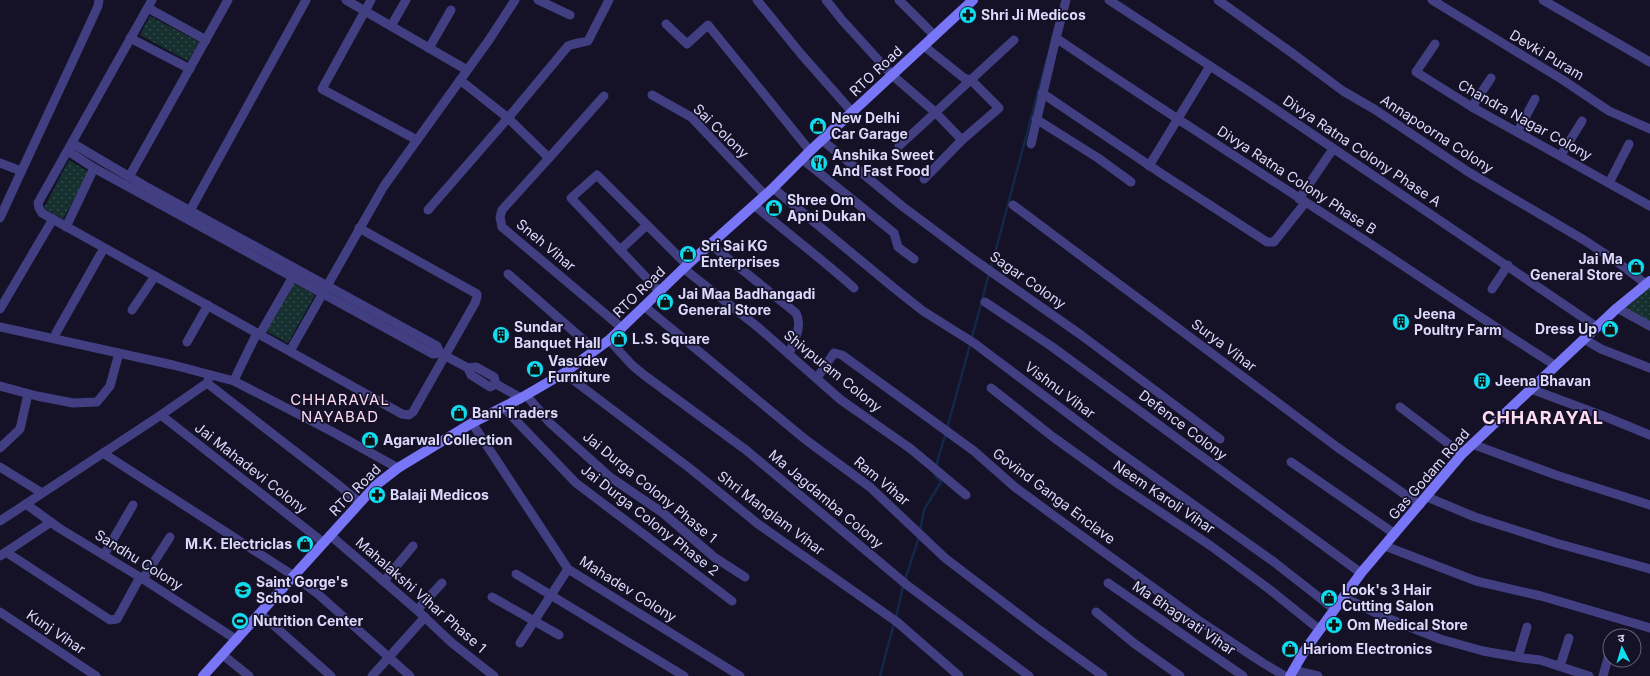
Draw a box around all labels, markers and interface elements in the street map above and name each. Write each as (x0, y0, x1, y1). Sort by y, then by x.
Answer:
pharmacy icon: Shri Ji Medicos (958, 5, 978, 25)
place label: Shri Ji Medicos (981, 6, 1086, 23)
street label: Devki Puram (1507, 26, 1587, 83)
street label: RTO Road (846, 42, 906, 99)
street label: Chandra Nagar Colony (1455, 76, 1595, 164)
street label: Divya Ratna Colony Phase A (1280, 91, 1445, 210)
street label: Annapoorna Colony (1378, 91, 1497, 177)
street label: Sai Colony (690, 100, 753, 161)
place label: New Delhi Car Garage (831, 109, 908, 142)
shop icon: New Delhi Car Garage (808, 116, 828, 136)
street label: Divya Ratna Colony Phase B (1214, 122, 1380, 237)
place label: Anshika Sweet And Fast Food (832, 146, 934, 179)
restaurant icon: Anshika Sweet And Fast Food (809, 153, 829, 173)
place label: Shree Om Apni Dukan (787, 191, 866, 224)
shop icon: Shree Om Apni Dukan (764, 198, 784, 218)
street label: Sneh Vihar (513, 215, 579, 274)
place label: Sri Sai KG Enterprises (701, 237, 780, 270)
shop icon: Sri Sai KG Enterprises (678, 244, 698, 264)
street label: Sagar Colony (987, 247, 1070, 312)
place label: Jai Ma General Store (1530, 250, 1623, 283)
shop icon: Jai Ma General Store (1626, 257, 1646, 277)
street label: RTO Road (609, 263, 668, 321)
place label: Jai Maa Badhangadi General Store (678, 285, 816, 318)
shop icon: Jai Maa Badhangadi General Store (655, 292, 675, 312)
place label: Jeena Poultry Farm (1414, 305, 1502, 338)
building icon: Jeena Poultry Farm (1391, 312, 1411, 332)
street label: Surya Vihar (1189, 315, 1260, 375)
place label: Sundar Banquet Hall (514, 318, 601, 351)
shop icon: Dress Up (1600, 319, 1620, 339)
place label: Dress Up (1535, 320, 1597, 337)
building icon: Sundar Banquet Hall (491, 325, 511, 345)
street label: Shivpuram Colony (781, 326, 886, 415)
shop icon: L.S. Square (609, 329, 629, 349)
place label: L.S. Square (632, 330, 710, 347)
place label: Vasudev Furniture (548, 352, 610, 385)
street label: Vishnu Vihar (1022, 358, 1099, 422)
shop icon: Vasudev Furniture (525, 359, 545, 379)
building icon: Jeena Bhavan (1472, 371, 1492, 391)
place label: Jeena Bhavan (1495, 372, 1591, 389)
street label: Defence Colony (1136, 386, 1231, 463)
district label: CHHARAVAL NAYABAD (290, 390, 390, 426)
shop icon: Bani Traders (449, 403, 469, 423)
place label: Bani Traders (472, 404, 558, 421)
district label: CHHARAYAL (1482, 407, 1604, 428)
street label: Jai Mahadevi Colony (192, 418, 311, 517)
street label: Gas Godam Road (1385, 425, 1473, 523)
street label: Jai Durga Colony Phase 1 (580, 427, 721, 546)
shop icon: Agarwal Collection (360, 430, 380, 450)
place label: Agarwal Collection (383, 431, 512, 448)
street label: Govind Ganga Enclave (990, 444, 1119, 547)
street label: Ma Jagdamba Colony (766, 446, 887, 552)
street label: Ram Vihar (851, 452, 914, 509)
street label: Neem Karoli Vihar (1110, 456, 1218, 537)
street label: RTO Road (325, 460, 384, 519)
street label: Jai Durga Colony Phase 2 (578, 460, 723, 579)
street label: Shri Manglam Vihar (715, 467, 828, 558)
pharmacy icon: Balaji Medicos (367, 485, 387, 505)
place label: Balaji Medicos (390, 486, 489, 503)
street label: Sandhu Colony (92, 526, 187, 593)
street label: Mahalakshi Vihar Phase 1 (353, 533, 490, 656)
shop icon: M.K. Electriclas (295, 534, 315, 554)
place label: M.K. Electriclas (185, 535, 292, 552)
street label: Mahadev Colony (577, 552, 680, 625)
place label: Saint Gorge's School (256, 573, 348, 606)
street label: Ma Bhagvati Vihar (1130, 577, 1239, 658)
school or university icon: Saint Gorge's School (233, 580, 253, 600)
place label: Look's 3 Hair Cutting Salon (1342, 581, 1434, 614)
shop icon: Look's 3 Hair Cutting Salon (1319, 588, 1339, 608)
street label: Kunj Vihar (24, 606, 89, 657)
sports icon: Nutrition Center (230, 611, 250, 631)
place label: Nutrition Center (253, 612, 363, 629)
pharmacy icon: Om Medical Store (1324, 615, 1344, 635)
place label: Om Medical Store (1347, 616, 1468, 633)
north arrow (1602, 628, 1642, 668)
text: उ (1617, 631, 1626, 645)
shop icon: Hariom Electronics (1280, 639, 1300, 659)
place label: Hariom Electronics (1303, 640, 1433, 657)

